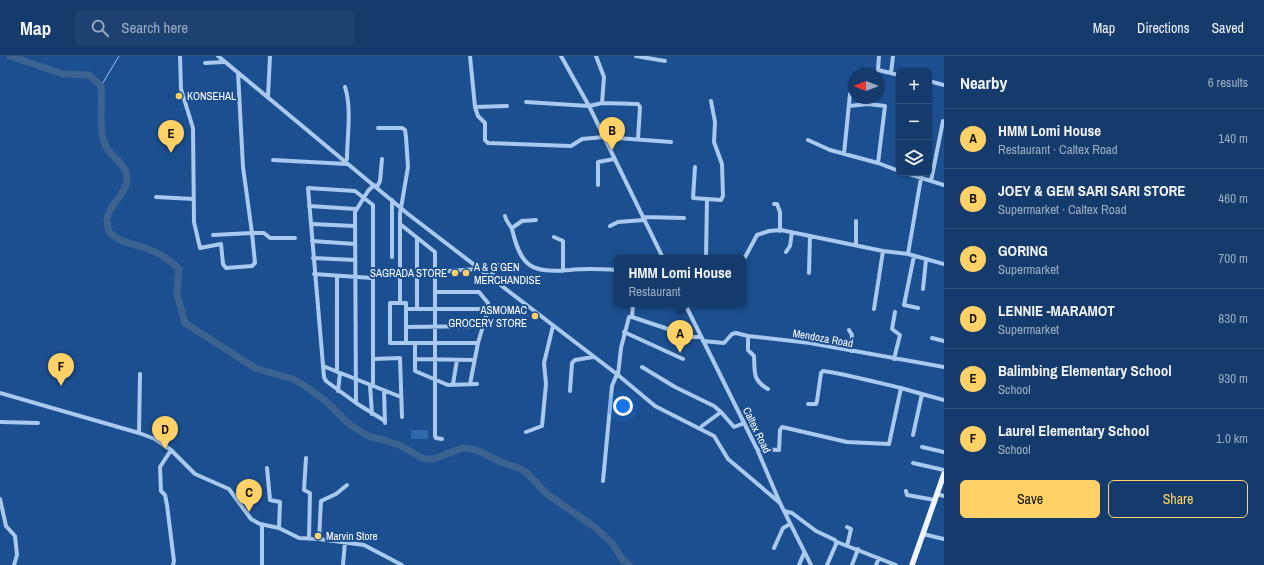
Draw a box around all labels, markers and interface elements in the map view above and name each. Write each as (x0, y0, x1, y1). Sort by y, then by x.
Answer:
search box (75, 10, 355, 46)
text: Map (20, 15, 51, 41)
icon: search (89, 17, 111, 39)
text: Search here (121, 17, 188, 38)
text: Map (1093, 19, 1115, 37)
text: Directions (1137, 19, 1189, 37)
text: Saved (1211, 19, 1244, 37)
north arrow (848, 68, 884, 104)
map controls (896, 68, 932, 176)
button: + (896, 68, 932, 104)
text: Nearby (960, 71, 1007, 94)
text: 6 results (1208, 74, 1248, 91)
place label: KONSEHAL (187, 89, 236, 103)
marker: KONSEHAL (174, 91, 184, 101)
button: − (896, 104, 932, 140)
pin: B (599, 117, 625, 150)
pin: E (158, 120, 184, 153)
text: HMM Lomi House (998, 120, 1101, 141)
text: A (969, 130, 977, 147)
text: 140 m (1218, 130, 1248, 147)
button: layers (896, 140, 932, 176)
text: Restaurant · Caltex Road (998, 141, 1118, 158)
text: JOEY & GEM SARI SARI STORE (998, 180, 1186, 201)
text: B (969, 190, 977, 207)
text: 460 m (1218, 190, 1248, 207)
text: Supermarket · Caltex Road (998, 201, 1127, 218)
text: GORING (998, 240, 1048, 261)
text: C (969, 250, 977, 267)
text: 700 m (1218, 250, 1248, 267)
popup (614, 255, 746, 307)
place label: A & G GEN MERCHANDISE (473, 260, 541, 287)
text: Supermarket (998, 261, 1059, 278)
text: HMM Lomi House (628, 262, 732, 283)
place label: SAGRADA STORE (370, 266, 447, 280)
marker: SAGRADA STORE (450, 268, 460, 278)
marker: A & G GEN MERCHANDISE (461, 268, 471, 278)
text: Restaurant (628, 283, 681, 300)
text: LENNIE -MARAMOT (998, 300, 1115, 321)
place label: ASMOMAC GROCERY STORE (448, 303, 527, 330)
text: D (969, 310, 977, 327)
text: 830 m (1218, 310, 1248, 327)
marker: ASMOMAC GROCERY STORE (530, 311, 540, 321)
pin: A (667, 320, 693, 353)
text: Supermarket (998, 321, 1059, 338)
street label: Mendoza Road (792, 326, 854, 350)
pin: F (48, 353, 74, 386)
text: Balimbing Elementary School (998, 360, 1172, 381)
text: E (969, 370, 977, 387)
text: 930 m (1218, 370, 1248, 387)
text: School (998, 381, 1031, 398)
your location (613, 396, 633, 416)
street label: Caltex Road (740, 405, 774, 455)
pin: D (152, 416, 178, 449)
text: Laurel Elementary School (998, 420, 1149, 441)
text: F (970, 430, 976, 447)
text: 1.0 km (1216, 430, 1248, 447)
text: School (998, 441, 1031, 458)
pin: C (236, 479, 262, 512)
button: Save (960, 480, 1100, 518)
button: Share (1108, 480, 1248, 518)
place label: Marvin Store (326, 529, 378, 543)
marker: Marvin Store (313, 531, 323, 541)

